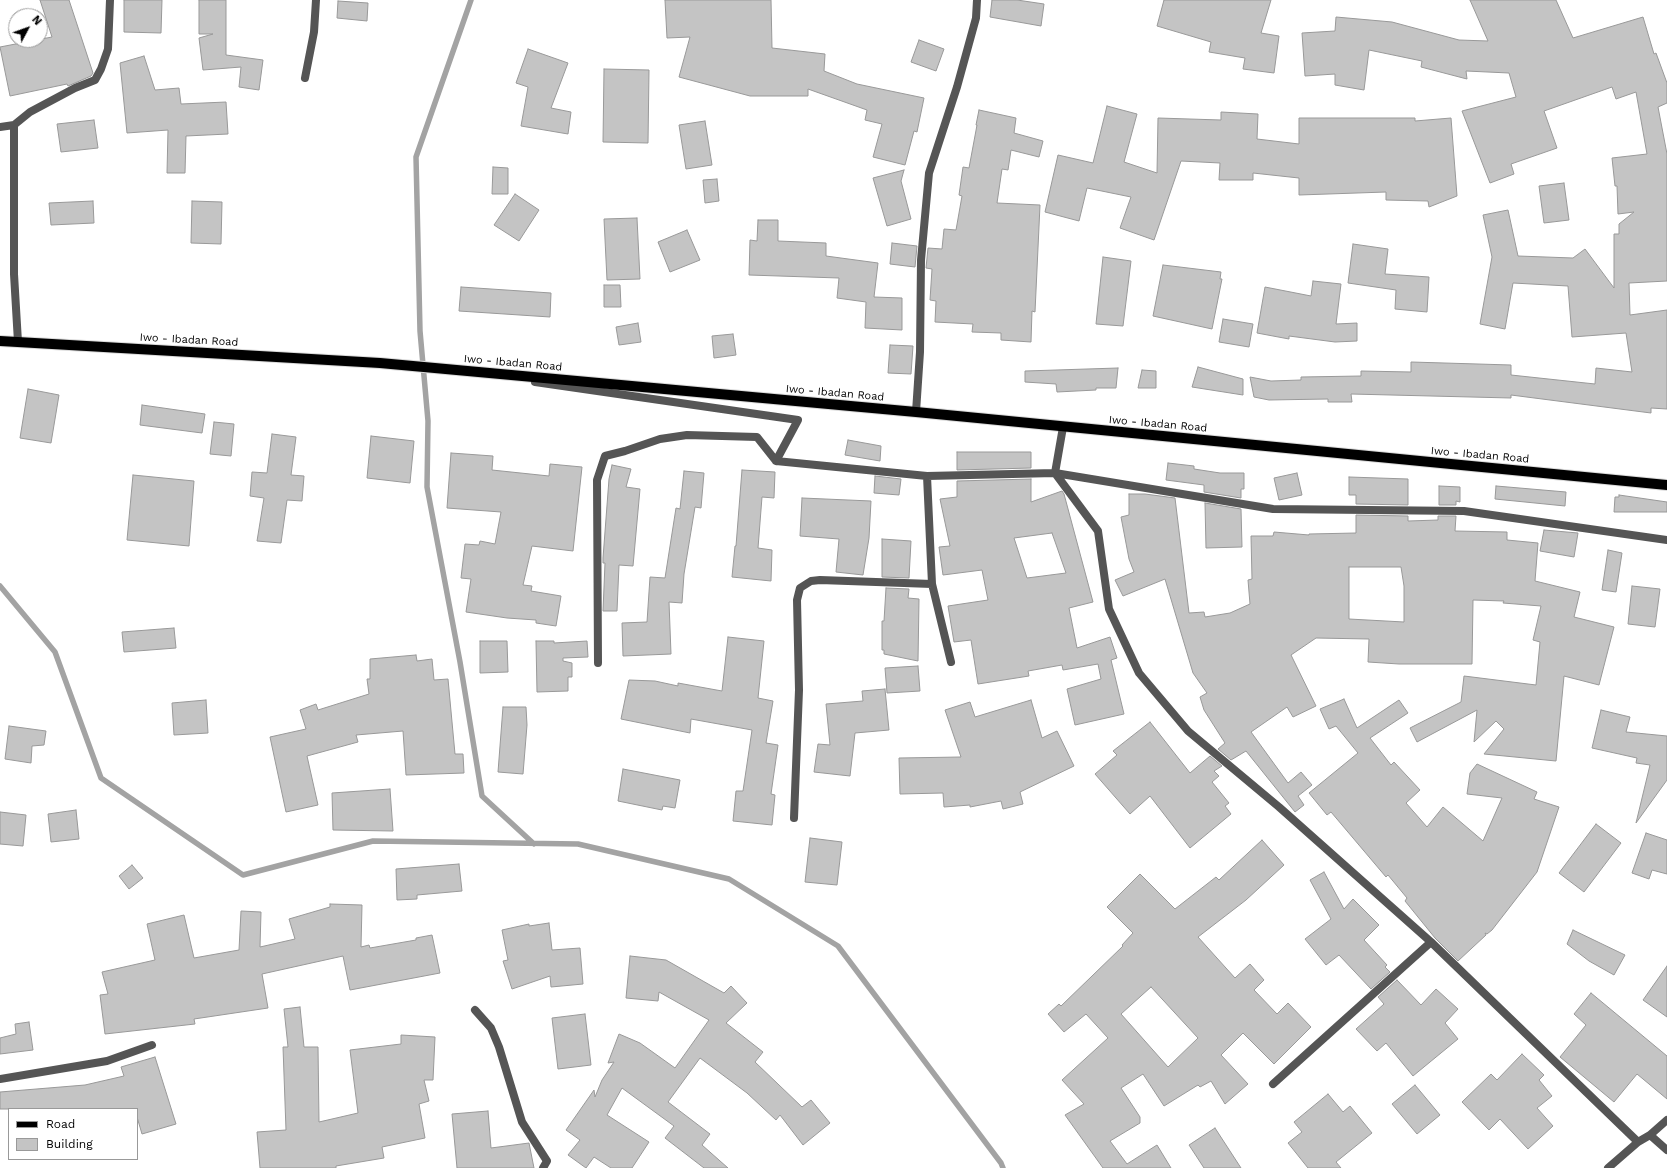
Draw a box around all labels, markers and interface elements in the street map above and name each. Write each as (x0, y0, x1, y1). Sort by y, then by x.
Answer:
north arrow (8, 8, 48, 48)
text: N (29, 13, 44, 28)
street label: Iwo - Ibadan Road (139, 331, 239, 349)
street label: Iwo - Ibadan Road (463, 352, 563, 374)
street label: Iwo - Ibadan Road (785, 382, 885, 404)
street label: Iwo - Ibadan Road (1108, 413, 1208, 435)
street label: Iwo - Ibadan Road (1430, 444, 1530, 466)
legend (8, 1108, 138, 1160)
text: Road (46, 1117, 75, 1131)
text: Building (46, 1137, 93, 1151)

